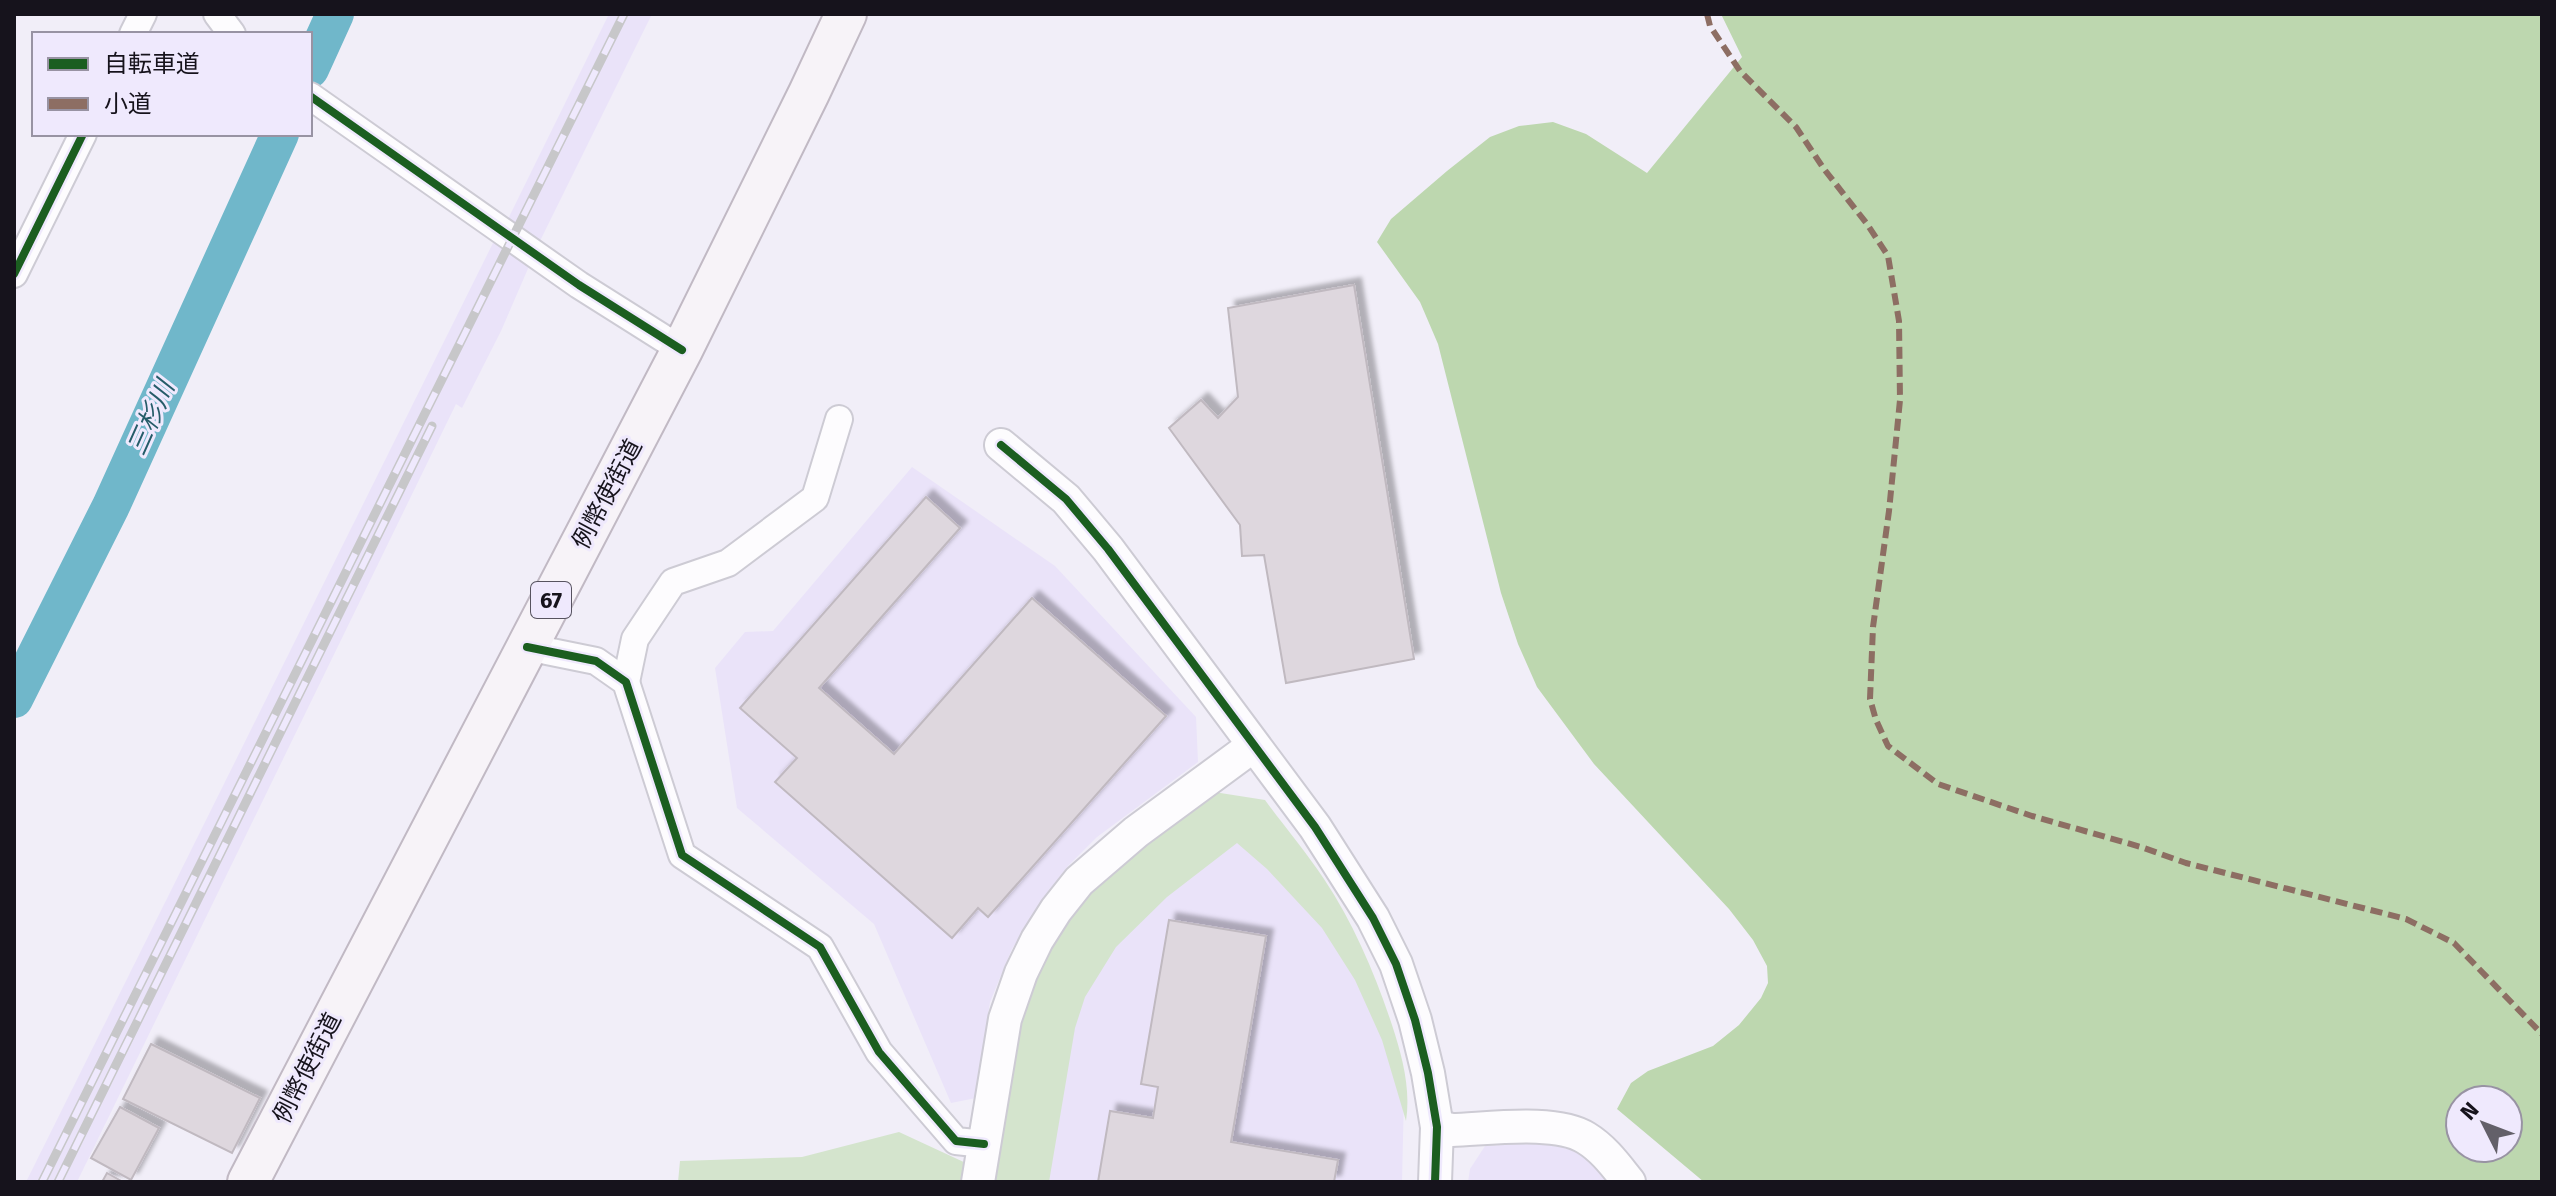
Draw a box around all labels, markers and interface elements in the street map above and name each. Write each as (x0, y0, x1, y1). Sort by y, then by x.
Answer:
legend (32, 32, 312, 136)
text: 自転車道 (104, 50, 200, 78)
text: 小道 (104, 90, 152, 118)
water label: 三杉川 (121, 373, 182, 460)
street label: 例幣使街道 (566, 434, 648, 554)
road number: 67 (531, 582, 571, 618)
street label: 例幣使街道 (267, 1008, 347, 1128)
north arrow (2444, 1084, 2524, 1164)
text: N (2455, 1096, 2484, 1125)

